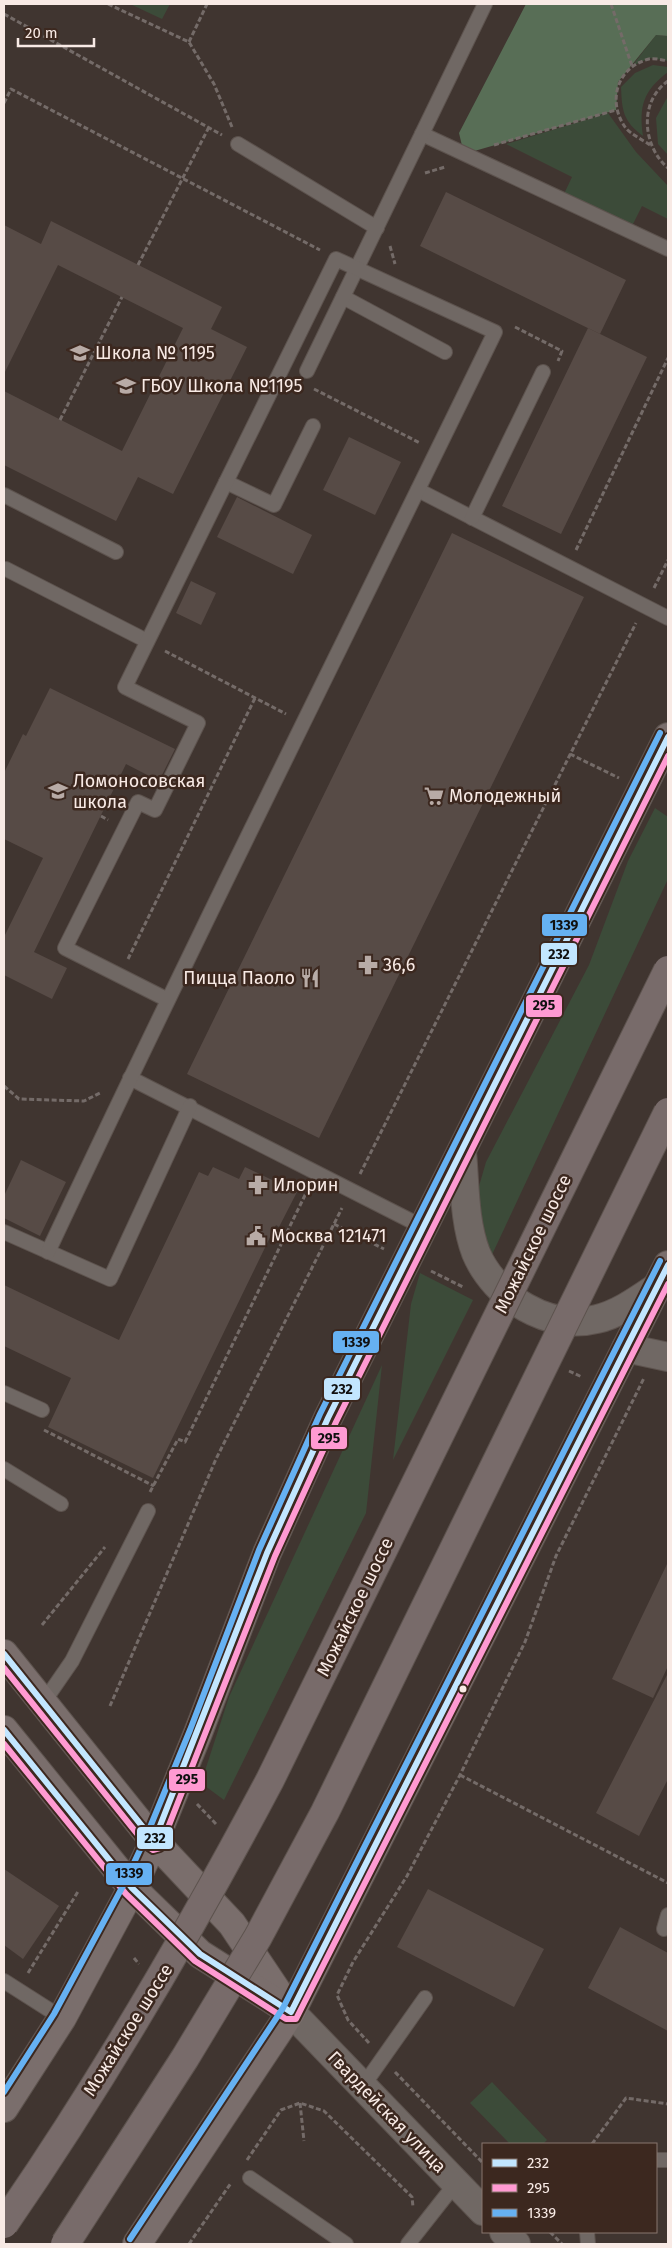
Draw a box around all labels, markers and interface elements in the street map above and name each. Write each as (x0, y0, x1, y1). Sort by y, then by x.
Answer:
scale bar (18, 15, 94, 47)
text: 20 m (25, 24, 58, 42)
school or university icon: Школа № 1195 (69, 342, 91, 364)
place label: Школа № 1195 (95, 342, 215, 364)
school or university icon: ГБОУ Школа №1195 (115, 375, 137, 397)
place label: ГБОУ Школа №1195 (141, 375, 302, 397)
place label: Ломоносовская школа (73, 770, 205, 813)
school or university icon: Ломоносовская школа (47, 780, 69, 802)
supermarket icon: Молодежный (423, 785, 445, 807)
place label: Молодежный (449, 785, 561, 807)
line badge: 1339 (541, 913, 588, 937)
text: 1339 (550, 917, 579, 934)
line badge: 232 (540, 942, 578, 966)
text: 232 (548, 946, 570, 963)
pharmacy icon: 36,6 (357, 954, 379, 976)
place label: 36,6 (383, 954, 415, 976)
place label: Пицца Паоло (183, 967, 295, 989)
restaurant icon: Пицца Паоло (299, 967, 321, 989)
line badge: 295 (525, 994, 563, 1018)
text: 295 (533, 997, 556, 1014)
street label: Можайское шоссе (490, 1171, 576, 1317)
pharmacy icon: Илорин (247, 1174, 269, 1196)
place label: Илорин (273, 1174, 338, 1196)
public building icon: Москва 121471 (245, 1225, 267, 1247)
place label: Москва 121471 (271, 1225, 387, 1247)
line badge: 1339 (332, 1330, 380, 1354)
text: 1339 (342, 1334, 371, 1351)
line badge: 232 (323, 1377, 361, 1401)
text: 232 (331, 1381, 353, 1398)
line badge: 295 (310, 1426, 348, 1450)
text: 295 (318, 1430, 341, 1447)
street label: Можайское шоссе (312, 1534, 398, 1680)
unlabelled marker (458, 1684, 468, 1694)
line badge: 295 (168, 1768, 206, 1792)
text: 295 (176, 1771, 199, 1788)
line badge: 232 (136, 1826, 174, 1850)
text: 232 (144, 1830, 166, 1847)
line badge: 1339 (105, 1862, 153, 1886)
text: 1339 (115, 1865, 144, 1882)
street label: Можайское шоссе (78, 1960, 178, 2100)
street label: Гвардейская улица (323, 2046, 451, 2178)
legend (482, 2143, 657, 2233)
text: 232 (527, 2154, 549, 2172)
text: 295 (527, 2179, 550, 2197)
text: 1339 (527, 2204, 556, 2222)

